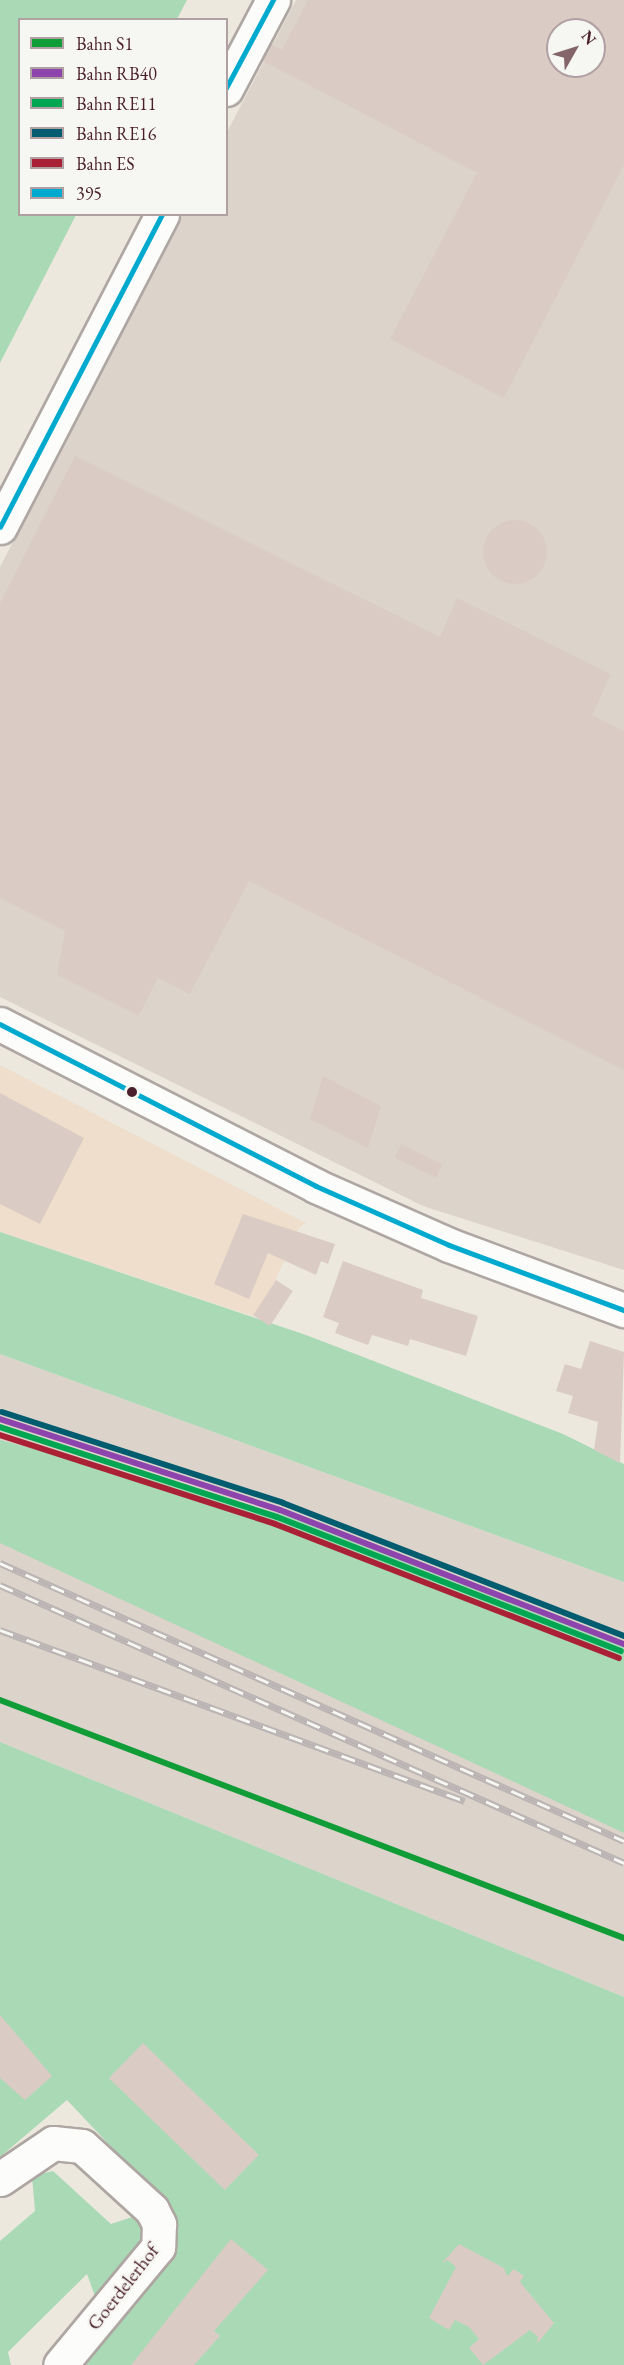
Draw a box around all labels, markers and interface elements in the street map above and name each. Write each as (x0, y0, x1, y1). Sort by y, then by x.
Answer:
legend (18, 18, 228, 216)
north arrow (546, 18, 606, 78)
text: N (577, 26, 601, 49)
text: Bahn S1 (76, 32, 133, 55)
text: Bahn RB40 (76, 62, 157, 85)
text: Bahn RE11 (76, 92, 156, 115)
text: Bahn RE16 (76, 122, 156, 145)
text: Bahn ES (76, 152, 135, 175)
text: 395 (76, 182, 102, 205)
unlabelled marker (126, 1086, 138, 1098)
street label: Goerdelerhof (82, 2239, 164, 2335)

